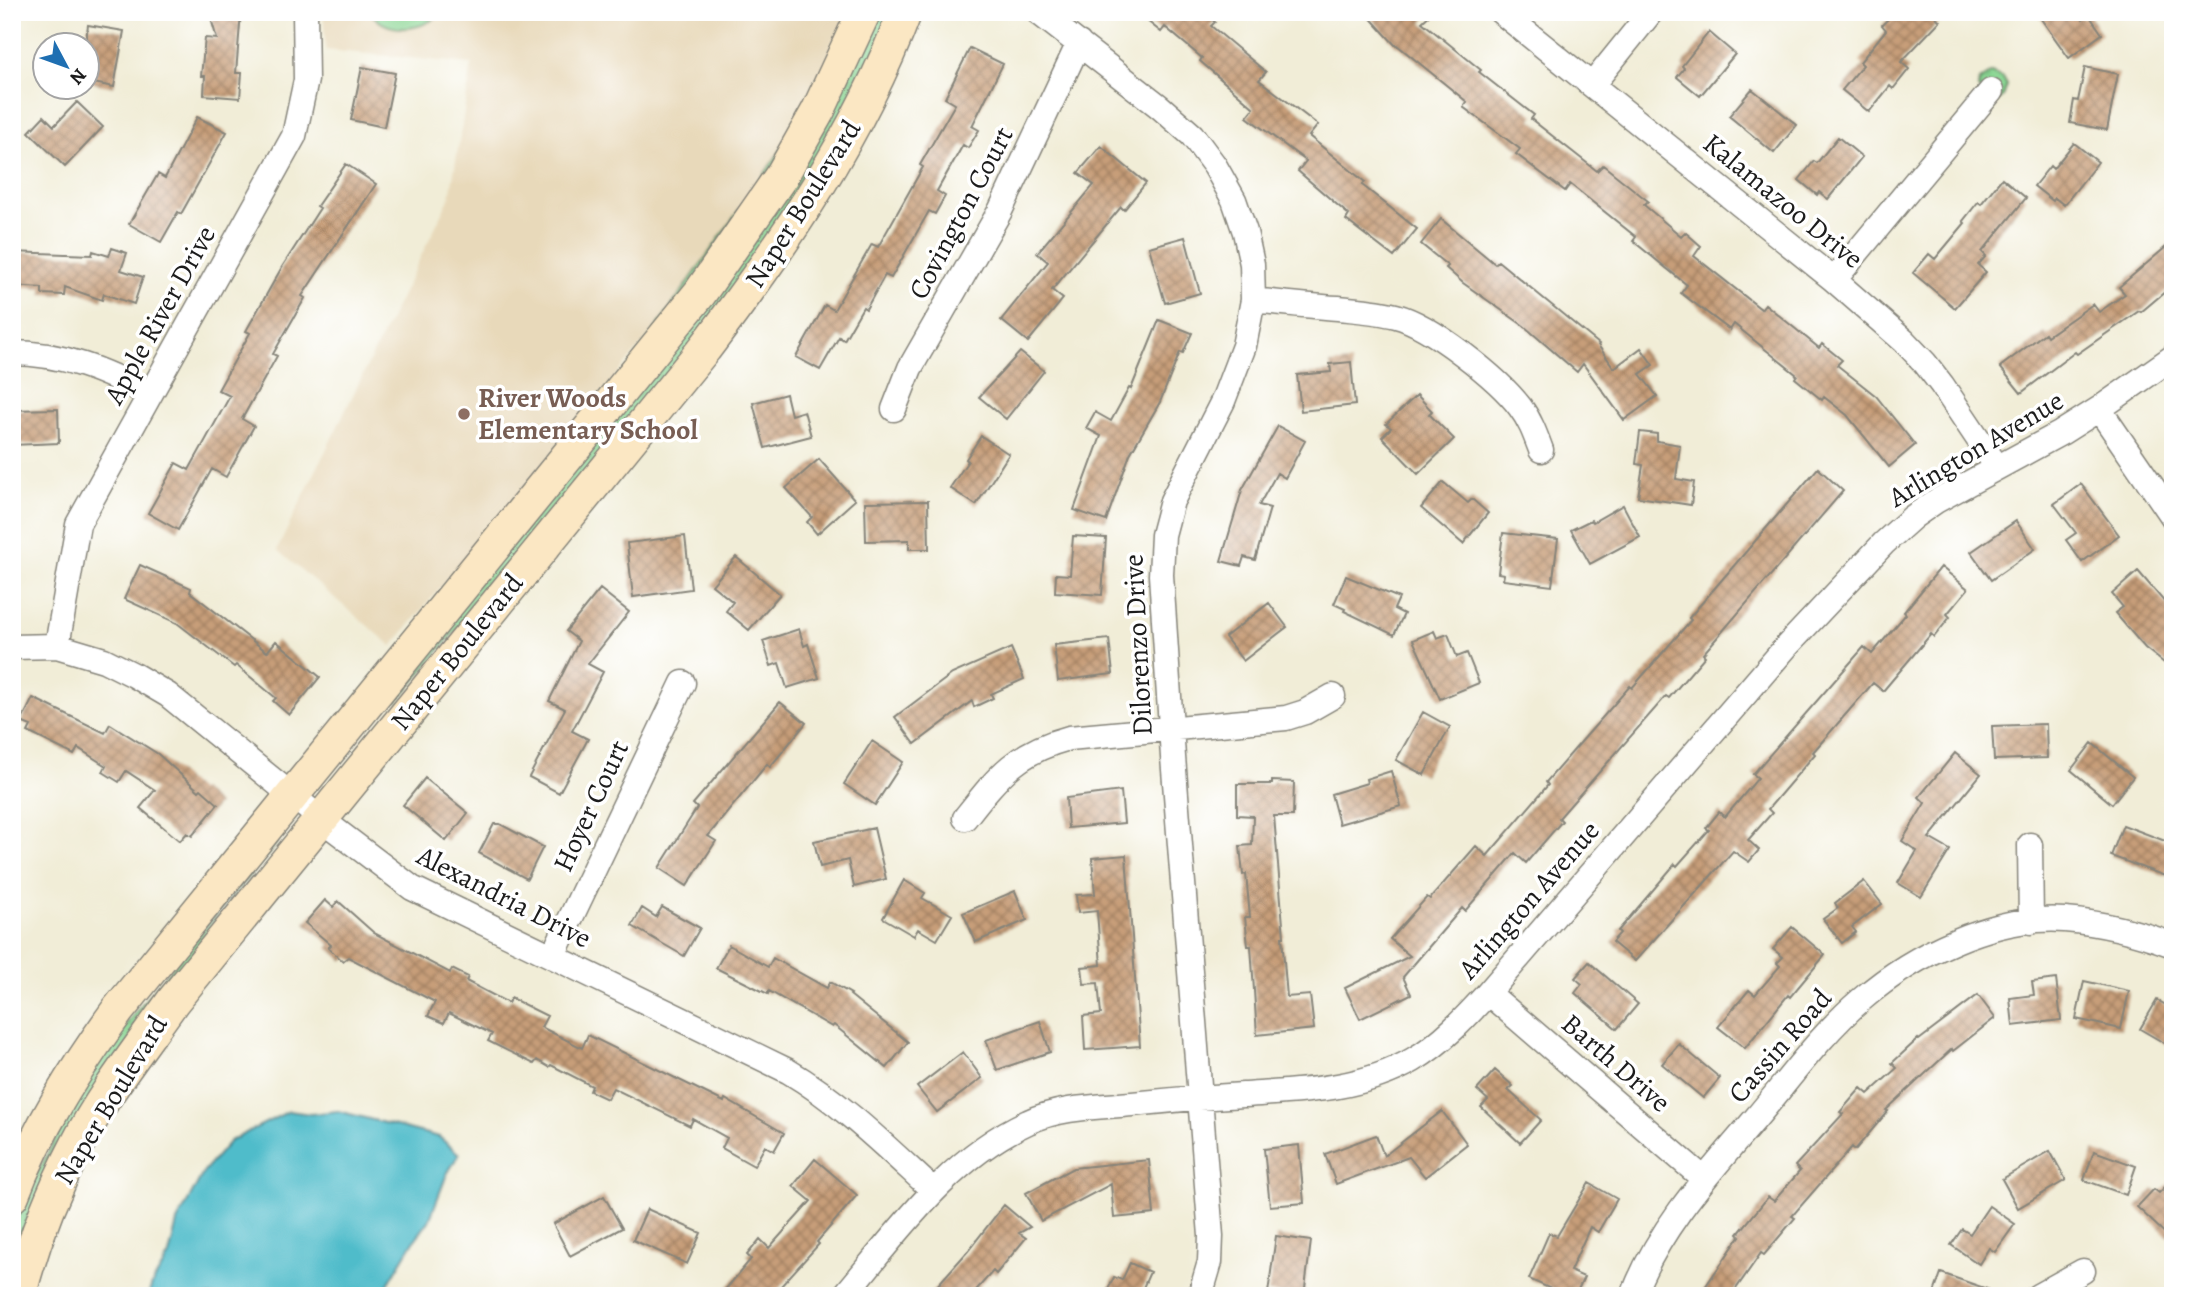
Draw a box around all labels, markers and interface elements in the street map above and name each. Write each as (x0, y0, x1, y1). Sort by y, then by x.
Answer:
north arrow (32, 32, 102, 102)
text: N (64, 63, 92, 90)
street label: Naper Boulevard (736, 112, 870, 295)
street label: Covington Court (900, 120, 1022, 306)
street label: Kalamazoo Drive (1695, 125, 1871, 277)
street label: Apple River Drive (95, 219, 225, 412)
place label: River Woods Elementary School (478, 379, 699, 449)
street label: Arlington Avenue (1880, 382, 2071, 517)
marker: River Woods Elementary School (456, 406, 472, 422)
street label: Dilorenzo Drive (1114, 553, 1162, 737)
street label: Naper Boulevard (382, 565, 533, 738)
street label: Hoyer Court (544, 734, 638, 878)
street label: Arlington Avenue (1449, 813, 1608, 988)
street label: Alexandria Drive (409, 836, 598, 957)
street label: Cassin Road (1720, 980, 1841, 1111)
street label: Barth Drive (1553, 1005, 1679, 1121)
street label: Naper Boulevard (45, 1007, 177, 1192)

